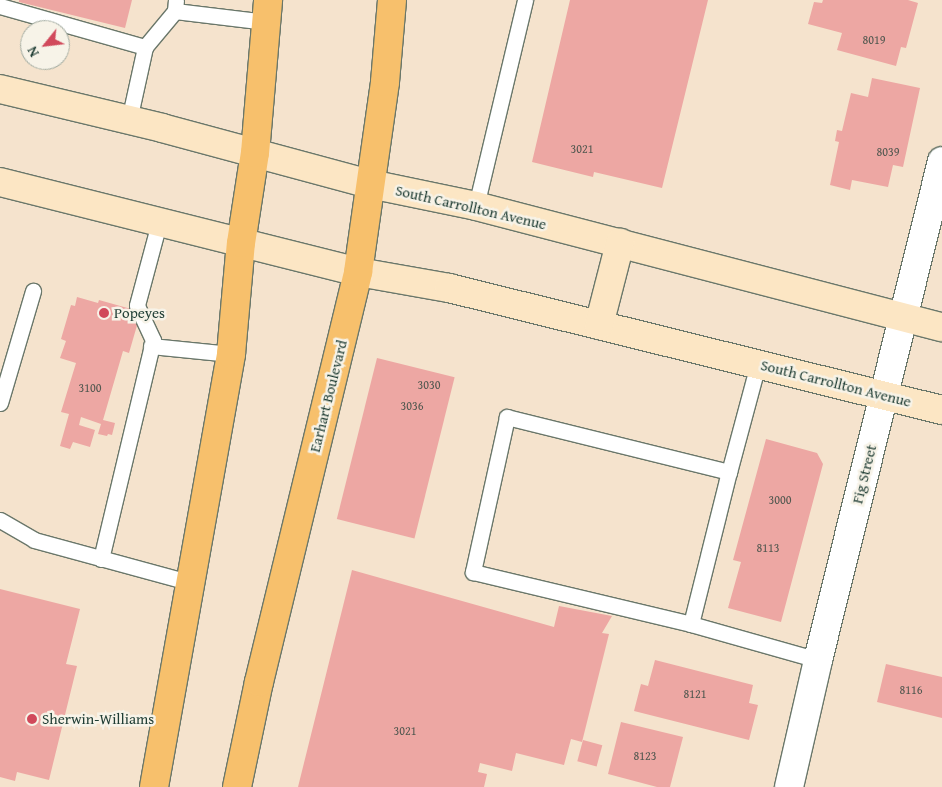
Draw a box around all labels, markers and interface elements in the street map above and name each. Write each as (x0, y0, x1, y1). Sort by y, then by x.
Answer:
north arrow (20, 20, 70, 70)
house number: 8019 (862, 33, 886, 47)
text: N (22, 43, 44, 61)
house number: 3021 (570, 142, 594, 156)
house number: 8039 (876, 145, 900, 159)
street label: South Carrollton Avenue (394, 181, 548, 233)
place label: Popeyes (114, 304, 165, 322)
marker: Popeyes (98, 307, 110, 319)
street label: Earhart Boulevard (305, 338, 351, 454)
street label: South Carrollton Avenue (759, 356, 913, 410)
house number: 3030 (417, 378, 441, 392)
house number: 3100 (78, 381, 102, 395)
house number: 3036 (400, 399, 424, 413)
street label: Fig Street (848, 443, 880, 505)
house number: 3000 (768, 493, 792, 507)
house number: 8113 (756, 541, 780, 555)
house number: 8116 (899, 683, 923, 697)
house number: 8121 (683, 687, 707, 701)
place label: Sherwin-Williams (42, 710, 154, 728)
marker: Sherwin-Williams (26, 713, 38, 725)
house number: 3021 (393, 724, 417, 738)
house number: 8123 (633, 749, 657, 763)

